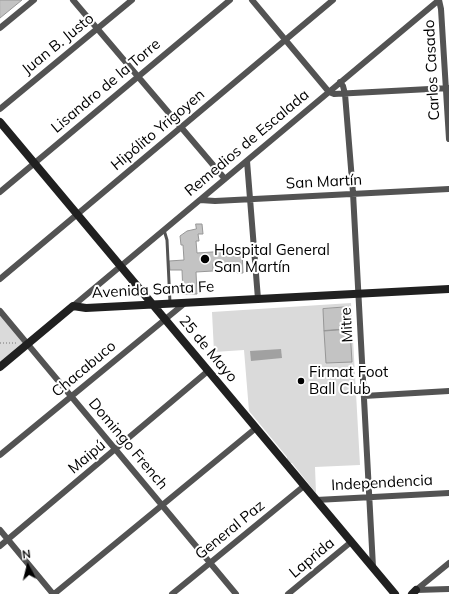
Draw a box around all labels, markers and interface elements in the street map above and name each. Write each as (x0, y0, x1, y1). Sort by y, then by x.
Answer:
street label: Juan B. Justo (18, 10, 98, 78)
street label: Carlos Casado (420, 19, 444, 121)
street label: Lisandro de la Torre (48, 35, 164, 137)
street label: Hipólito Yrigoyen (108, 86, 208, 174)
street label: Remedios de Escalada (181, 86, 313, 200)
street label: San Martín (285, 171, 363, 193)
place label: Hospital General San Martín (214, 241, 330, 276)
marker: Hospital General San Martín (199, 253, 211, 265)
street label: Avenida Santa Fe (91, 278, 215, 302)
street label: Mitre (337, 307, 357, 343)
street label: 25 de Mayo (175, 312, 241, 386)
street label: Chacabuco (48, 337, 120, 401)
place label: Firmat Foot Ball Club (309, 363, 388, 398)
marker: Firmat Foot Ball Club (296, 376, 306, 386)
street label: Domingo French (85, 395, 171, 493)
street label: Maipú (65, 436, 109, 478)
street label: Independencia (331, 471, 433, 495)
street label: General Paz (192, 497, 268, 563)
street label: Laprida (286, 534, 338, 582)
north arrow (8, 546, 48, 586)
text: N (22, 547, 32, 562)

